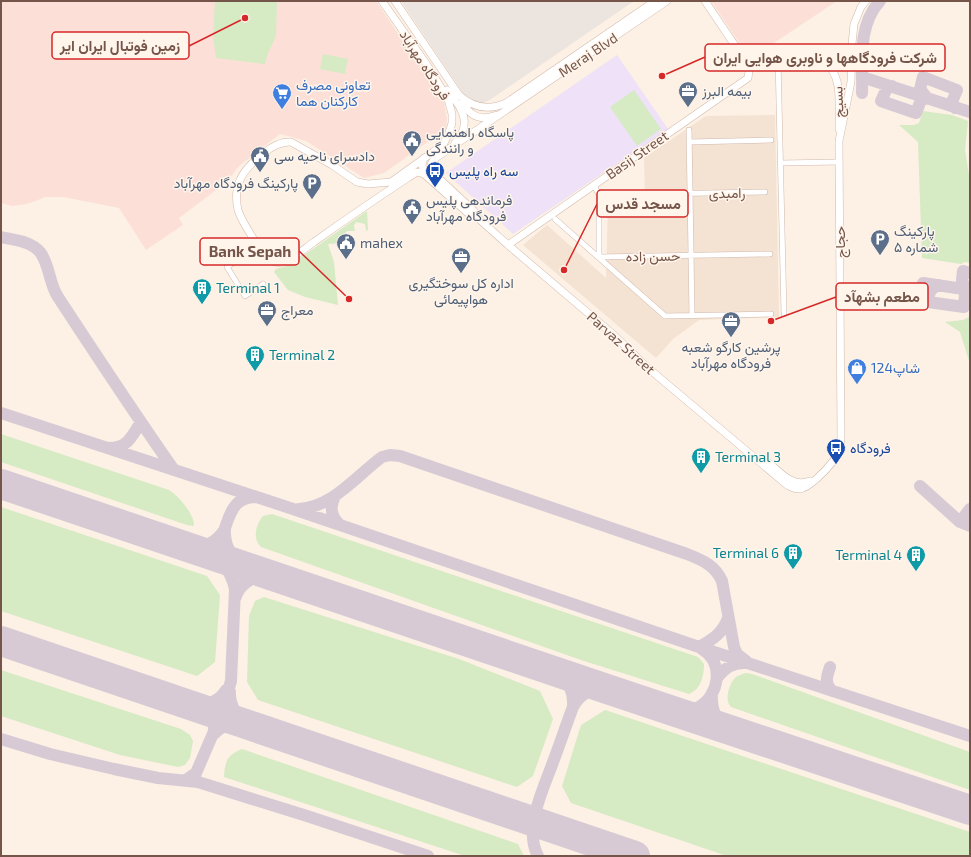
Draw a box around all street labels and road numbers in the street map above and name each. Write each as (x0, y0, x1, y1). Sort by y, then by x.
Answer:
street label: فرودگاه مهرآباد (396, 26, 454, 104)
street label: Meraj Blvd (555, 29, 621, 81)
street label: بسیج (828, 86, 850, 118)
street label: Basij Street (602, 127, 671, 182)
street label: رامبدی (708, 184, 746, 202)
street label: حجاج (831, 226, 851, 258)
street label: حسن زاده (625, 247, 681, 265)
street label: Parvaz Street (584, 308, 659, 378)

